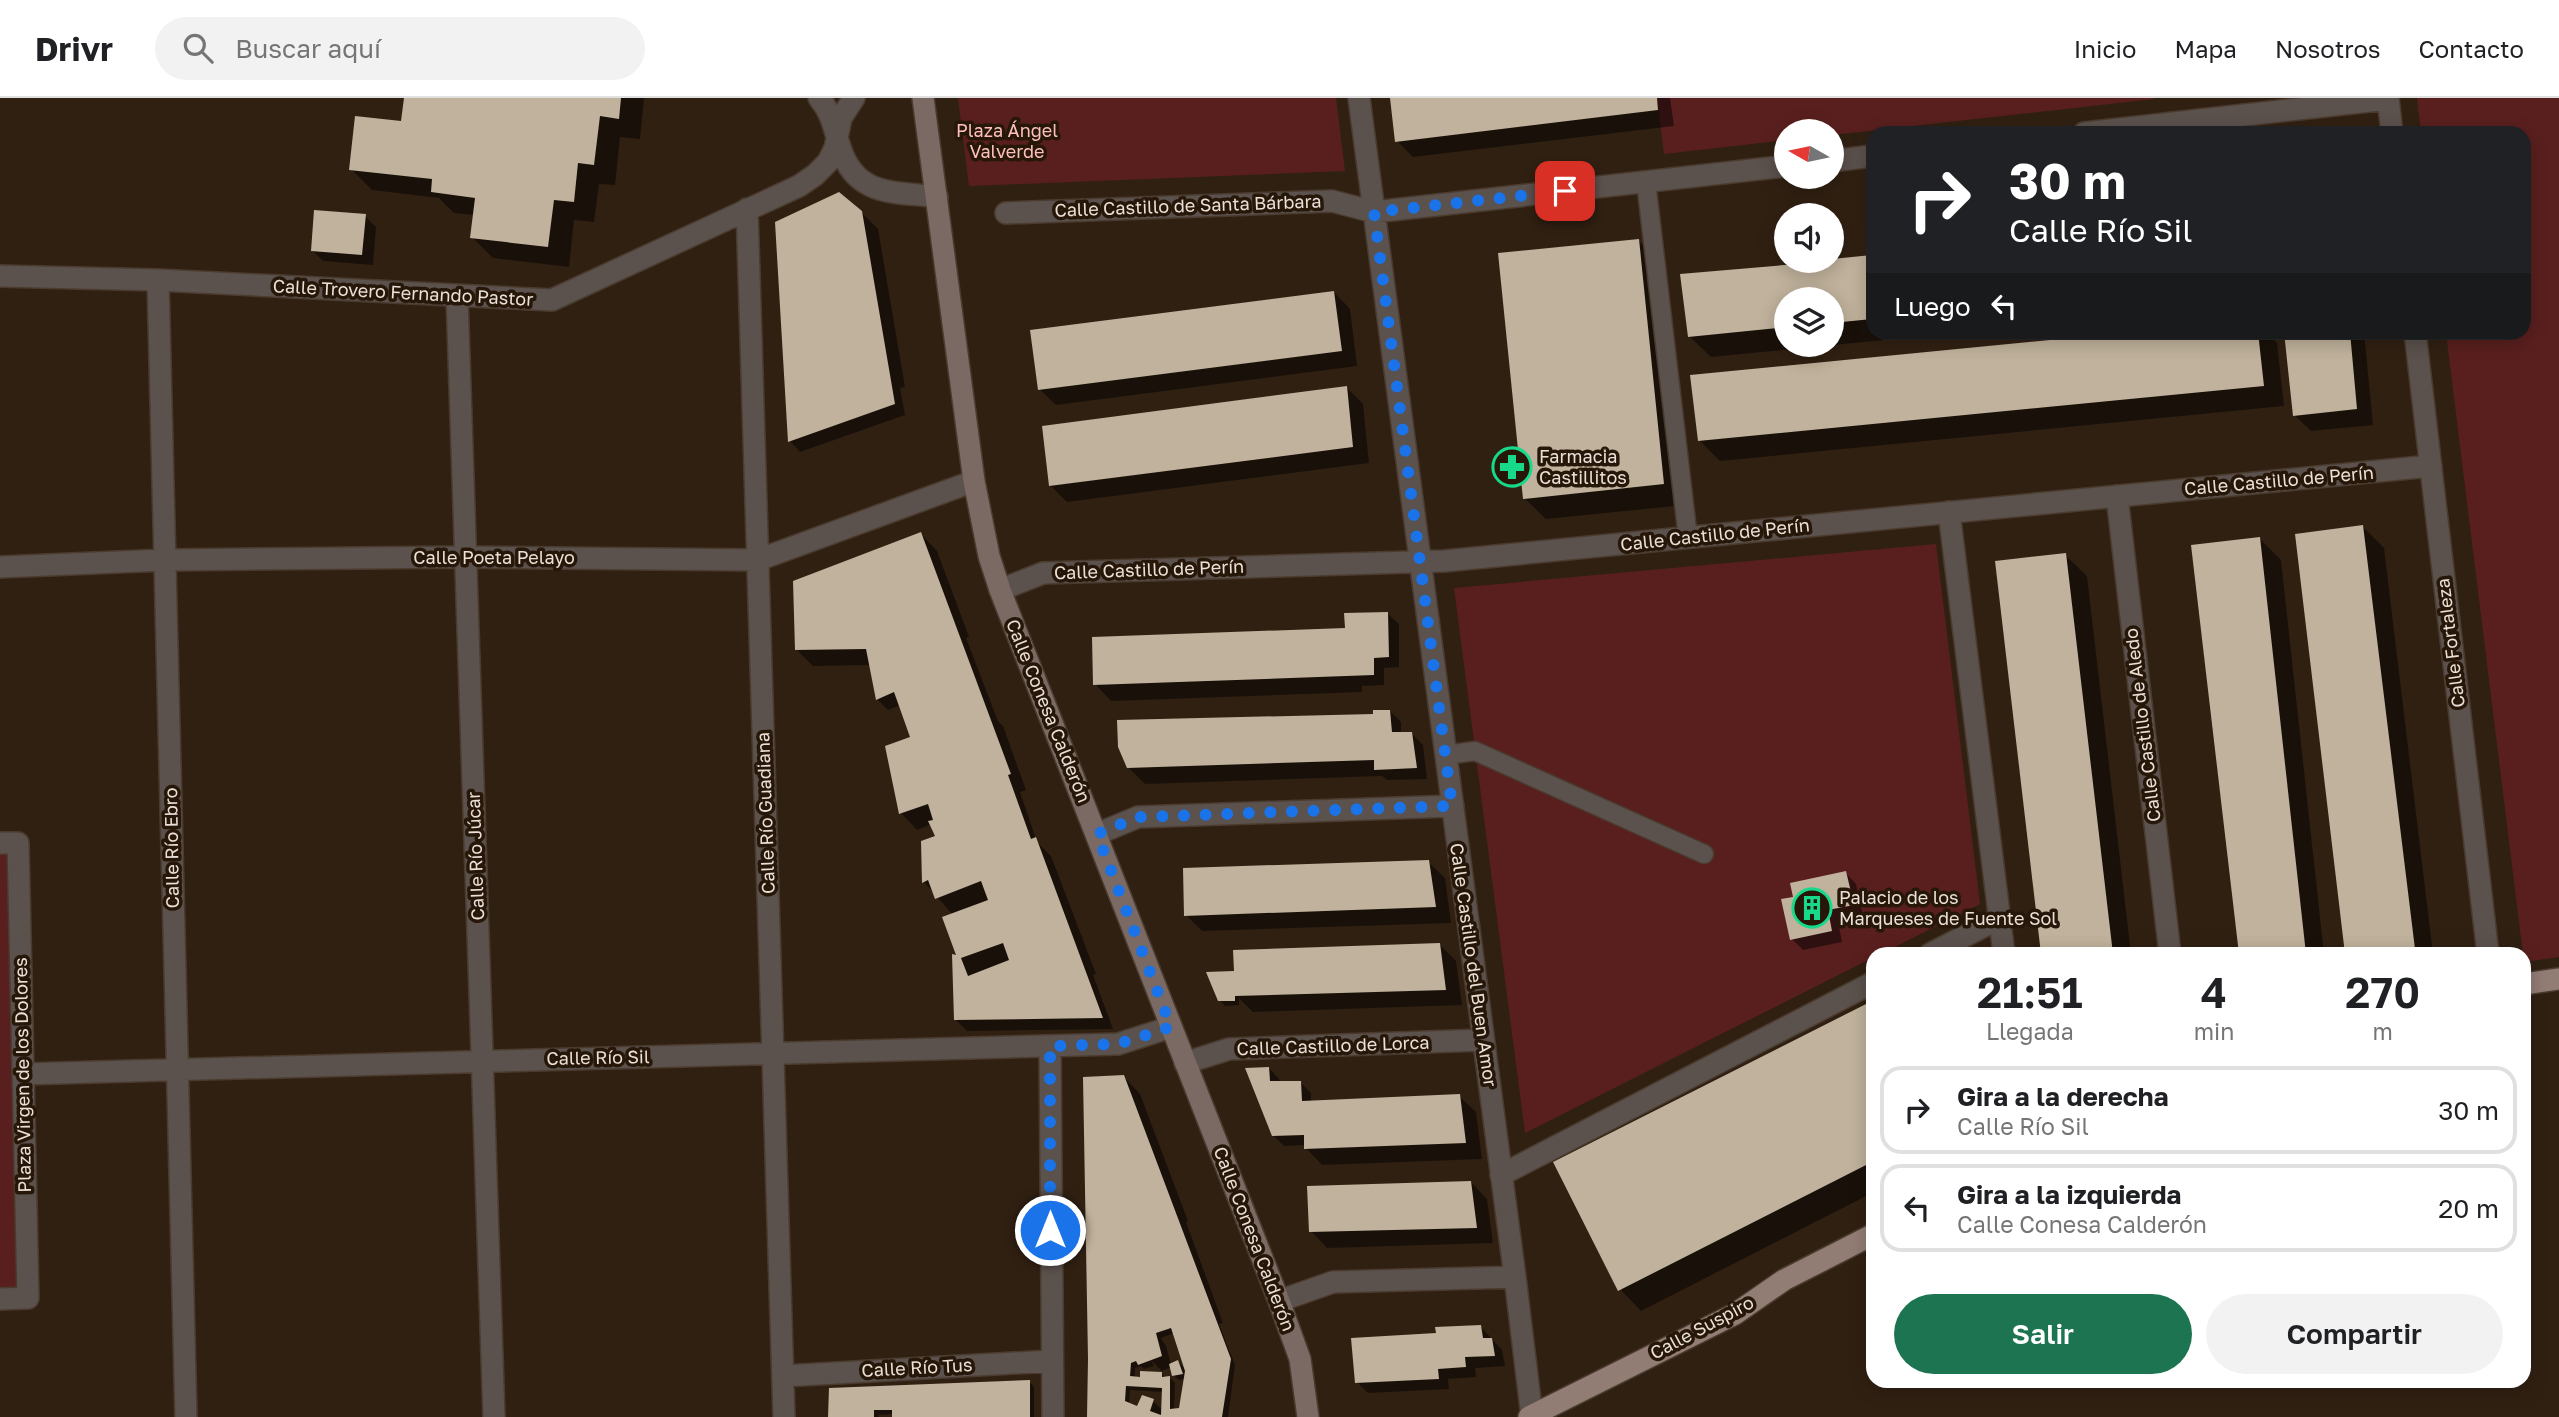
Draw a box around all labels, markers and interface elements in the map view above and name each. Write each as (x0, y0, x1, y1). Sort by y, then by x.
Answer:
search box (155, 17, 645, 80)
text: Drivr (35, 29, 113, 68)
icon: search (179, 29, 217, 67)
text: Buscar aquí (235, 33, 381, 64)
text: Inicio (2074, 34, 2136, 63)
text: Mapa (2174, 34, 2237, 63)
text: Nosotros (2275, 34, 2381, 63)
text: Contacto (2419, 34, 2524, 63)
park label: Plaza Ángel Valverde (956, 119, 1058, 162)
north arrow (1774, 119, 1844, 189)
map controls (1774, 119, 1844, 357)
text: 30 m (2009, 151, 2126, 210)
icon: right (1894, 154, 1985, 245)
pin (1535, 161, 1595, 221)
icon: arrive (1546, 172, 1584, 210)
street label: Calle Castillo de Santa Bárbara (1054, 189, 1322, 221)
button: sound (1774, 203, 1844, 273)
text: Calle Río Sil (2009, 211, 2192, 249)
street label: Calle Trovero Fernando Pastor (272, 274, 534, 310)
button: layers (1774, 287, 1844, 357)
icon: left (1985, 287, 2023, 325)
text: Luego (1894, 291, 1971, 322)
place label: Farmacia Castillitos (1539, 445, 1627, 488)
pharmacy icon: Farmacia Castillitos (1491, 446, 1533, 488)
street label: Calle Castillo de Perín (2183, 461, 2375, 499)
street label: Calle Castillo de Perín (1619, 513, 1811, 555)
street label: Calle Poeta Pelayo (413, 546, 575, 568)
street label: Calle Castillo de Perín (1053, 555, 1244, 583)
street label: Calle Fortaleza (2431, 577, 2469, 709)
street label: Calle Conesa Calderón (1002, 616, 1096, 805)
street label: Calle Castillo de Aledo (2119, 627, 2165, 823)
street label: Calle Río Guadiana (751, 732, 779, 894)
street label: Calle Río Ebro (159, 787, 183, 909)
street label: Calle Río Júcar (462, 791, 488, 921)
street label: Calle Castillo del Buen Amor (1446, 842, 1502, 1088)
place label: Palacio de los Marqueses de Fuente Sol (1839, 886, 2057, 929)
building icon: Palacio de los Marqueses de Fuente Sol (1791, 887, 1833, 929)
street label: Plaza Virgen de los Dolores (9, 957, 35, 1193)
text: 21:51 (1977, 967, 2083, 1017)
text: 4 (2201, 967, 2227, 1017)
text: 270 (2345, 967, 2420, 1017)
text: Llegada (1986, 1017, 2074, 1045)
text: min (2194, 1017, 2234, 1045)
text: m (2372, 1017, 2393, 1045)
street label: Calle Castillo de Lorca (1236, 1031, 1430, 1059)
street label: Calle Río Sil (546, 1045, 650, 1069)
text: Gira a la derecha (1957, 1081, 2169, 1112)
icon: right (1898, 1091, 1936, 1129)
text: 30 m (2438, 1095, 2499, 1126)
text: Calle Río Sil (1957, 1112, 2089, 1140)
street label: Calle Conesa Calderón (1210, 1143, 1300, 1334)
text: Gira a la izquierda (1957, 1179, 2181, 1210)
icon: left (1898, 1189, 1936, 1227)
position arrow (1013, 1193, 1087, 1267)
text: 20 m (2438, 1193, 2499, 1224)
text: Calle Conesa Calderón (1957, 1210, 2207, 1238)
street label: Calle Suspiro (1646, 1291, 1757, 1364)
button: Salir (1894, 1294, 2192, 1374)
button: Compartir (2206, 1294, 2503, 1374)
street label: Calle Río Tus (861, 1353, 973, 1381)

